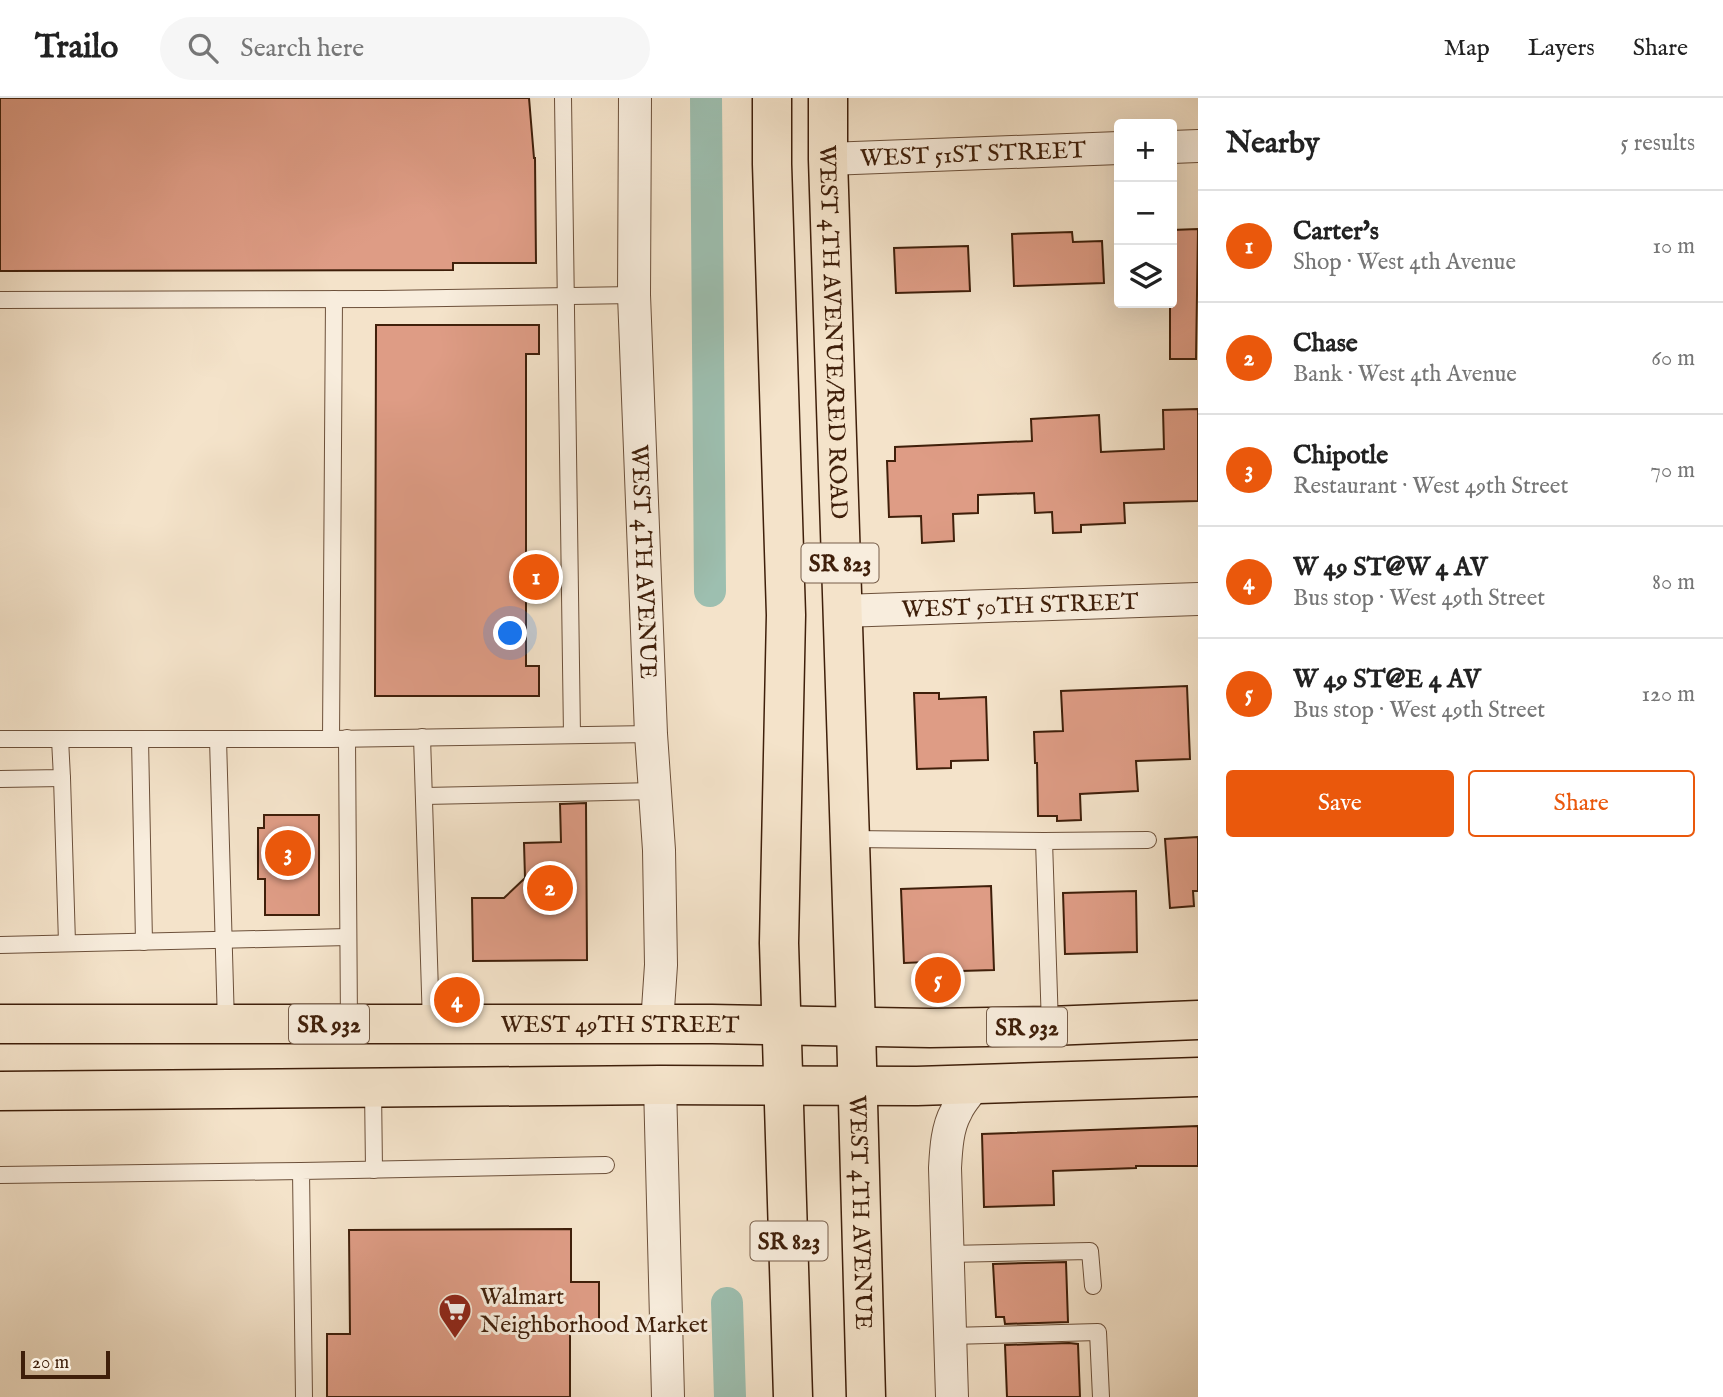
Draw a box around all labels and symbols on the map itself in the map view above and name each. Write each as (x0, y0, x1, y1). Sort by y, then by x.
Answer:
street label: WEST 51ST STREET (859, 135, 1087, 175)
street label: WEST 4TH AVENUE/RED ROAD (811, 144, 854, 520)
street label: WEST 4TH AVENUE (623, 444, 663, 680)
road number: SR 823 (802, 544, 878, 583)
pin: 1 (513, 551, 559, 603)
street label: WEST 50TH STREET (901, 587, 1139, 626)
your location (493, 616, 527, 650)
pin: 3 (265, 827, 311, 879)
pin: 2 (527, 862, 573, 914)
pin: 5 (915, 954, 961, 1006)
pin: 4 (434, 974, 480, 1026)
road number: SR 932 (289, 1004, 369, 1043)
road number: SR 932 (987, 1008, 1067, 1046)
street label: WEST 49TH STREET (501, 1010, 740, 1042)
street label: WEST 4TH AVENUE (841, 1095, 878, 1330)
road number: SR 823 (750, 1222, 828, 1260)
place label: Walmart Neighborhood Market (480, 1282, 708, 1341)
supermarket icon: Walmart Neighborhood Market (436, 1291, 474, 1340)
scale bar (21, 1348, 110, 1380)

